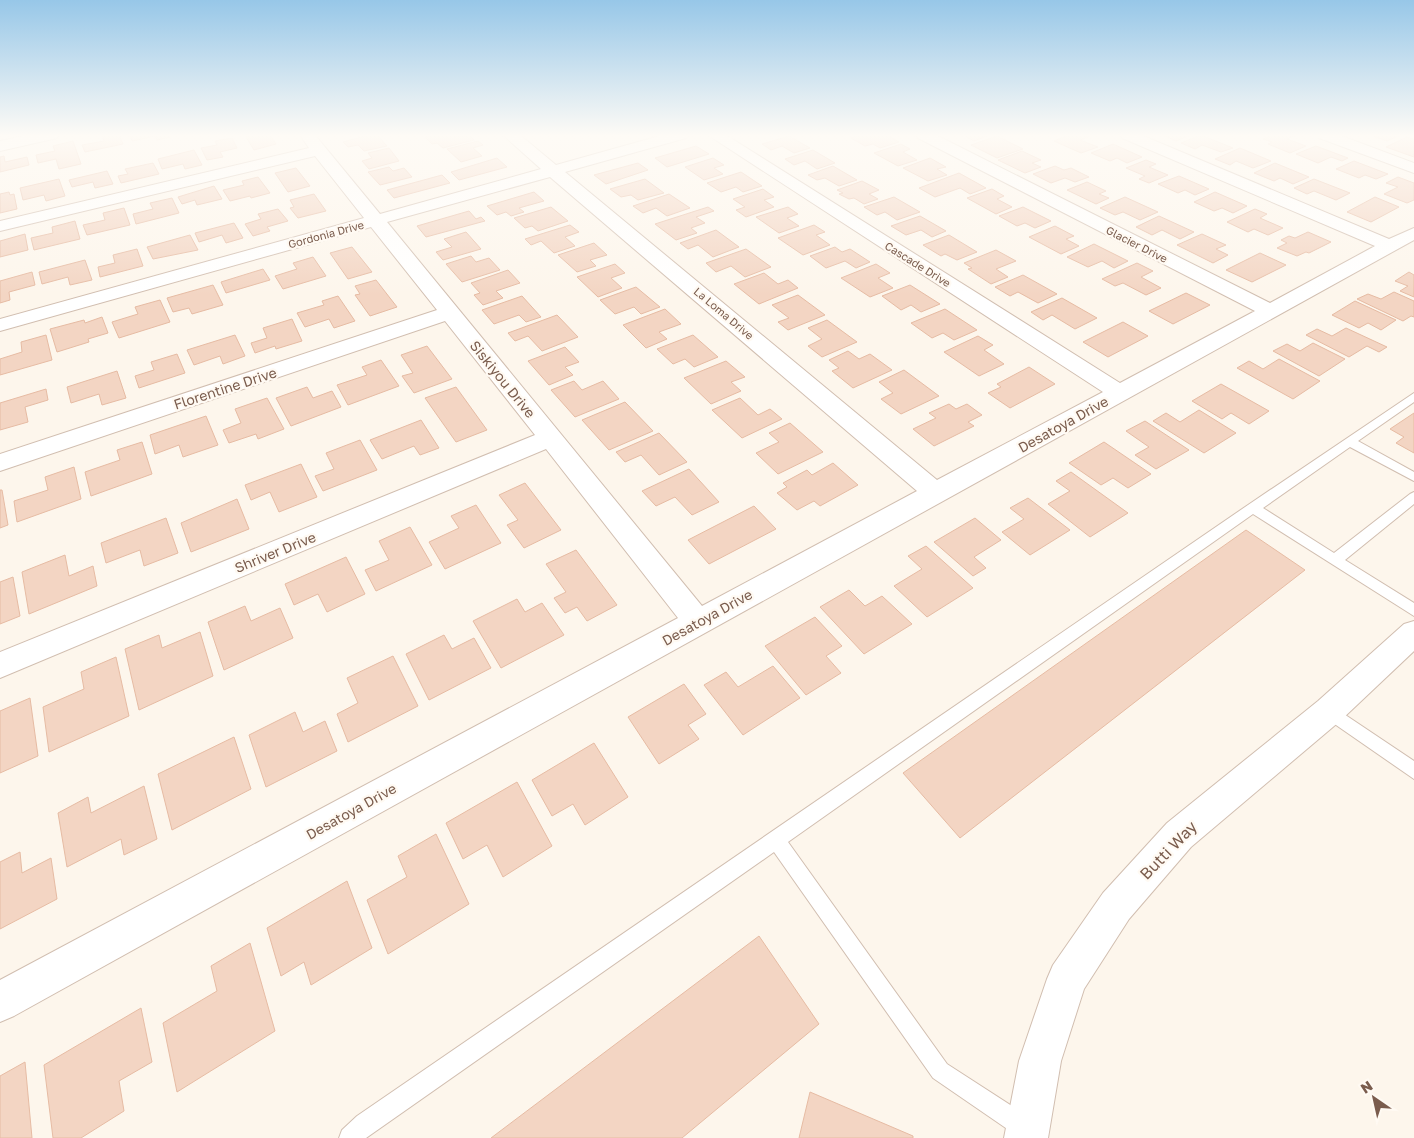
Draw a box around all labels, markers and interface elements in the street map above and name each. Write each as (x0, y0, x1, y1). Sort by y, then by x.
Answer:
street label: Gordonia Drive (287, 218, 365, 250)
street label: Glacier Drive (1104, 223, 1170, 265)
street label: Cascade Drive (883, 239, 953, 289)
street label: La Loma Drive (691, 284, 757, 342)
street label: Siskiyou Drive (467, 337, 539, 421)
street label: Florentine Drive (171, 363, 279, 413)
street label: Desatoya Drive (1015, 392, 1111, 456)
street label: Shriver Drive (232, 528, 318, 576)
street label: Desatoya Drive (659, 585, 755, 649)
street label: Desatoya Drive (303, 779, 399, 843)
street label: Butti Way (1135, 817, 1201, 883)
north arrow (1349, 1073, 1399, 1123)
text: N (1357, 1077, 1376, 1097)

